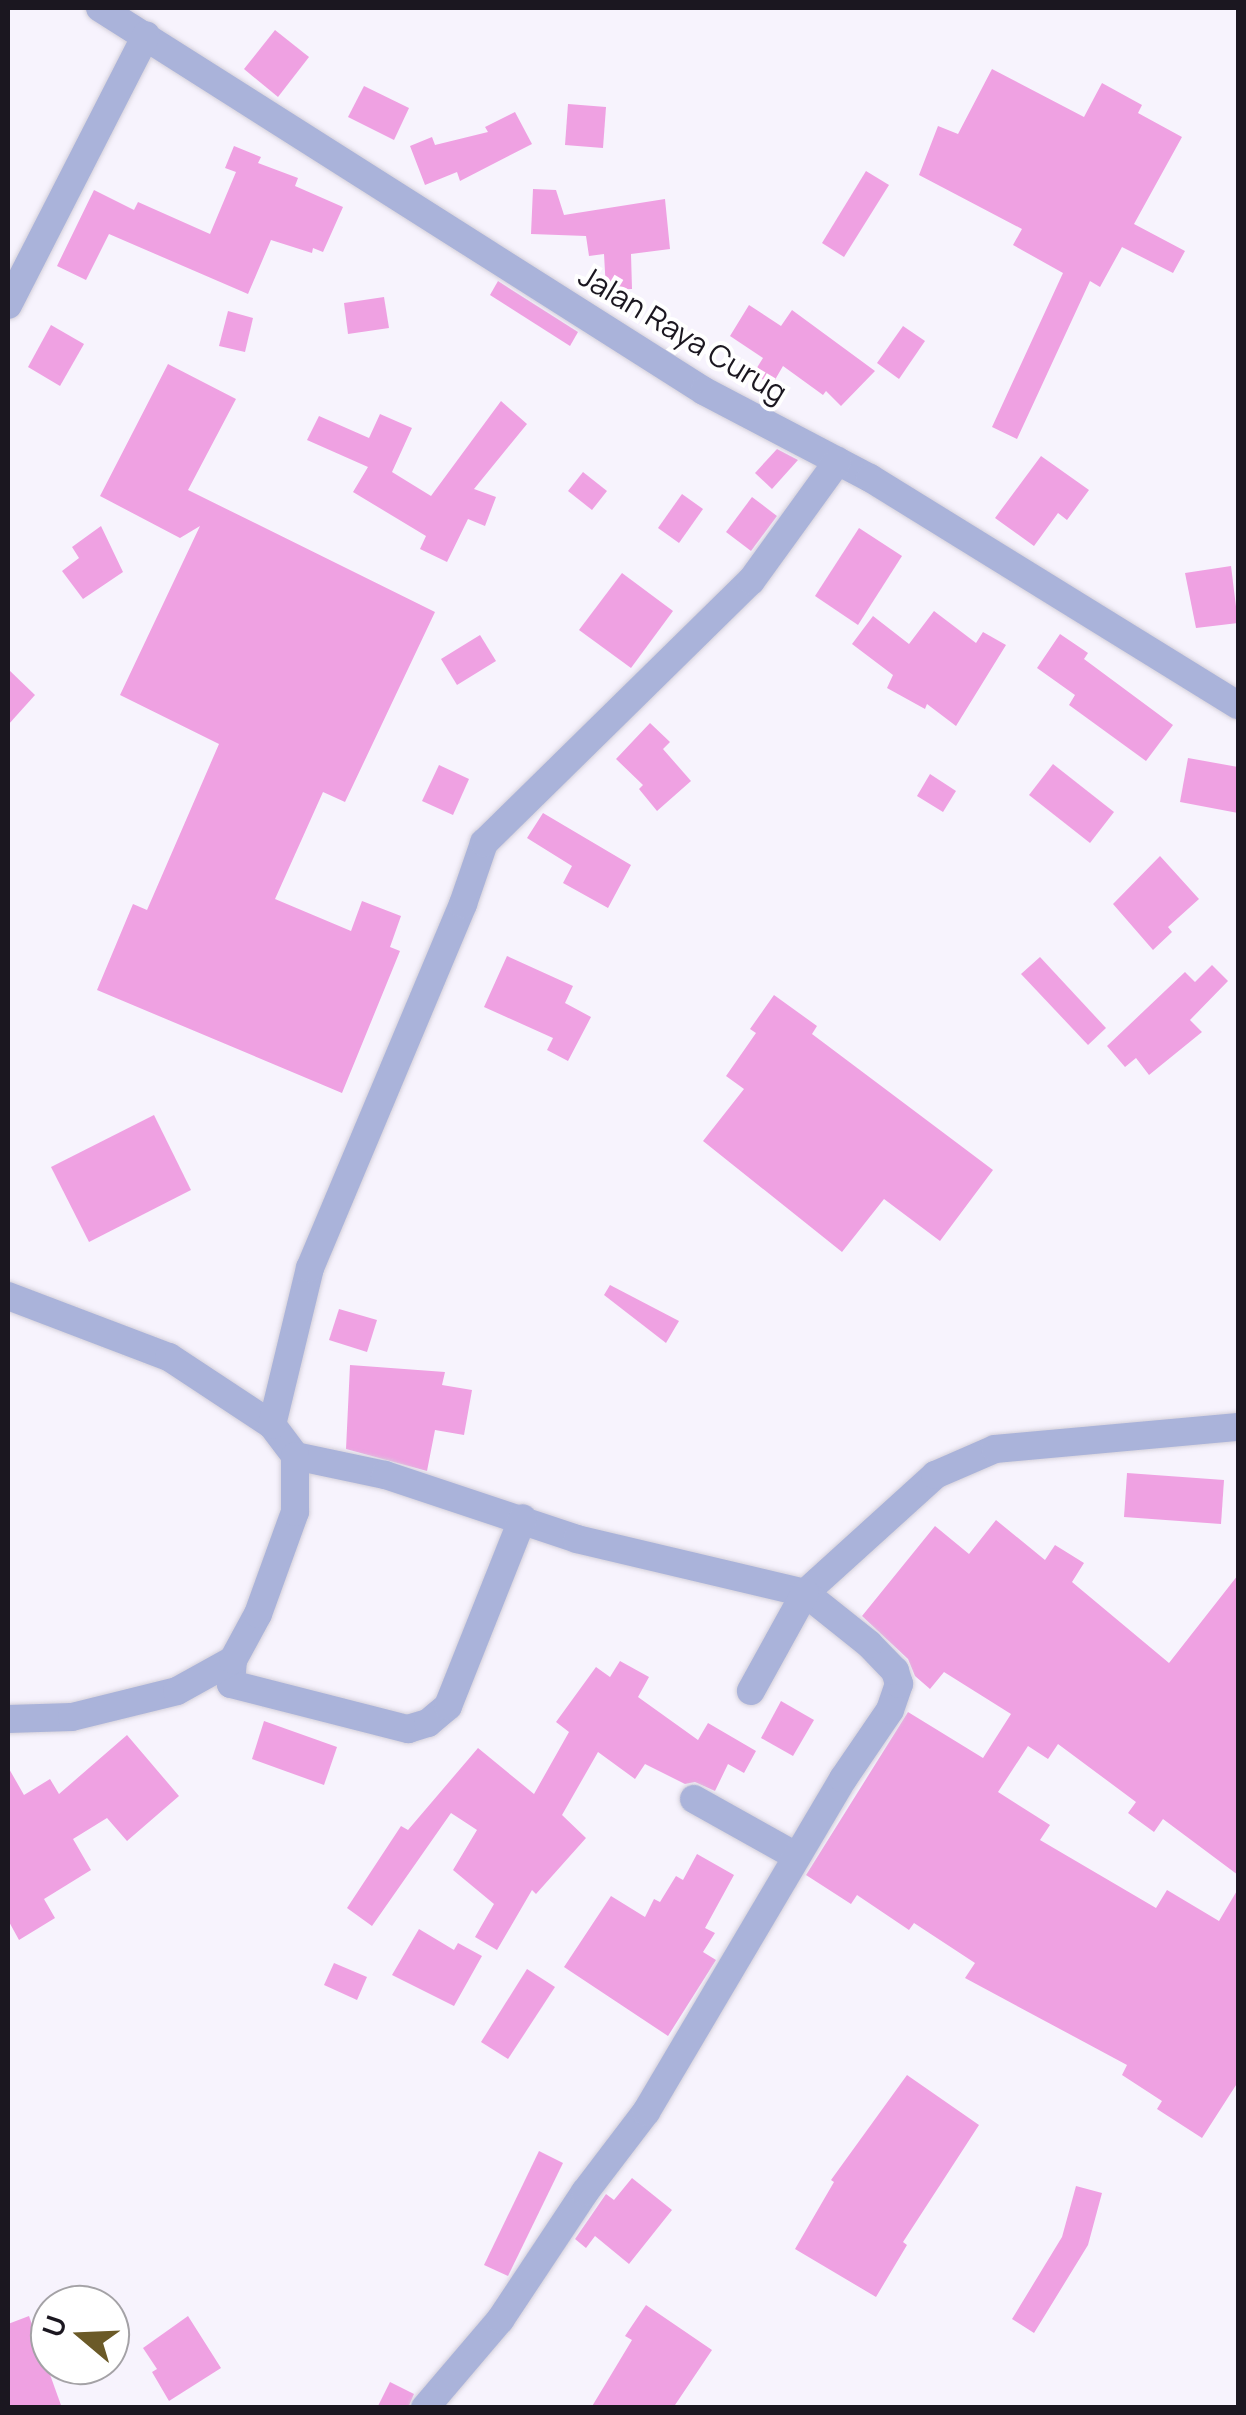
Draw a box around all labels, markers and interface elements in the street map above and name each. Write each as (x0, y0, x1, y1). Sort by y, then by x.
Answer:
street label: Jalan Raya Curug (572, 258, 794, 410)
north arrow (30, 2285, 130, 2385)
text: U (32, 2310, 75, 2342)

